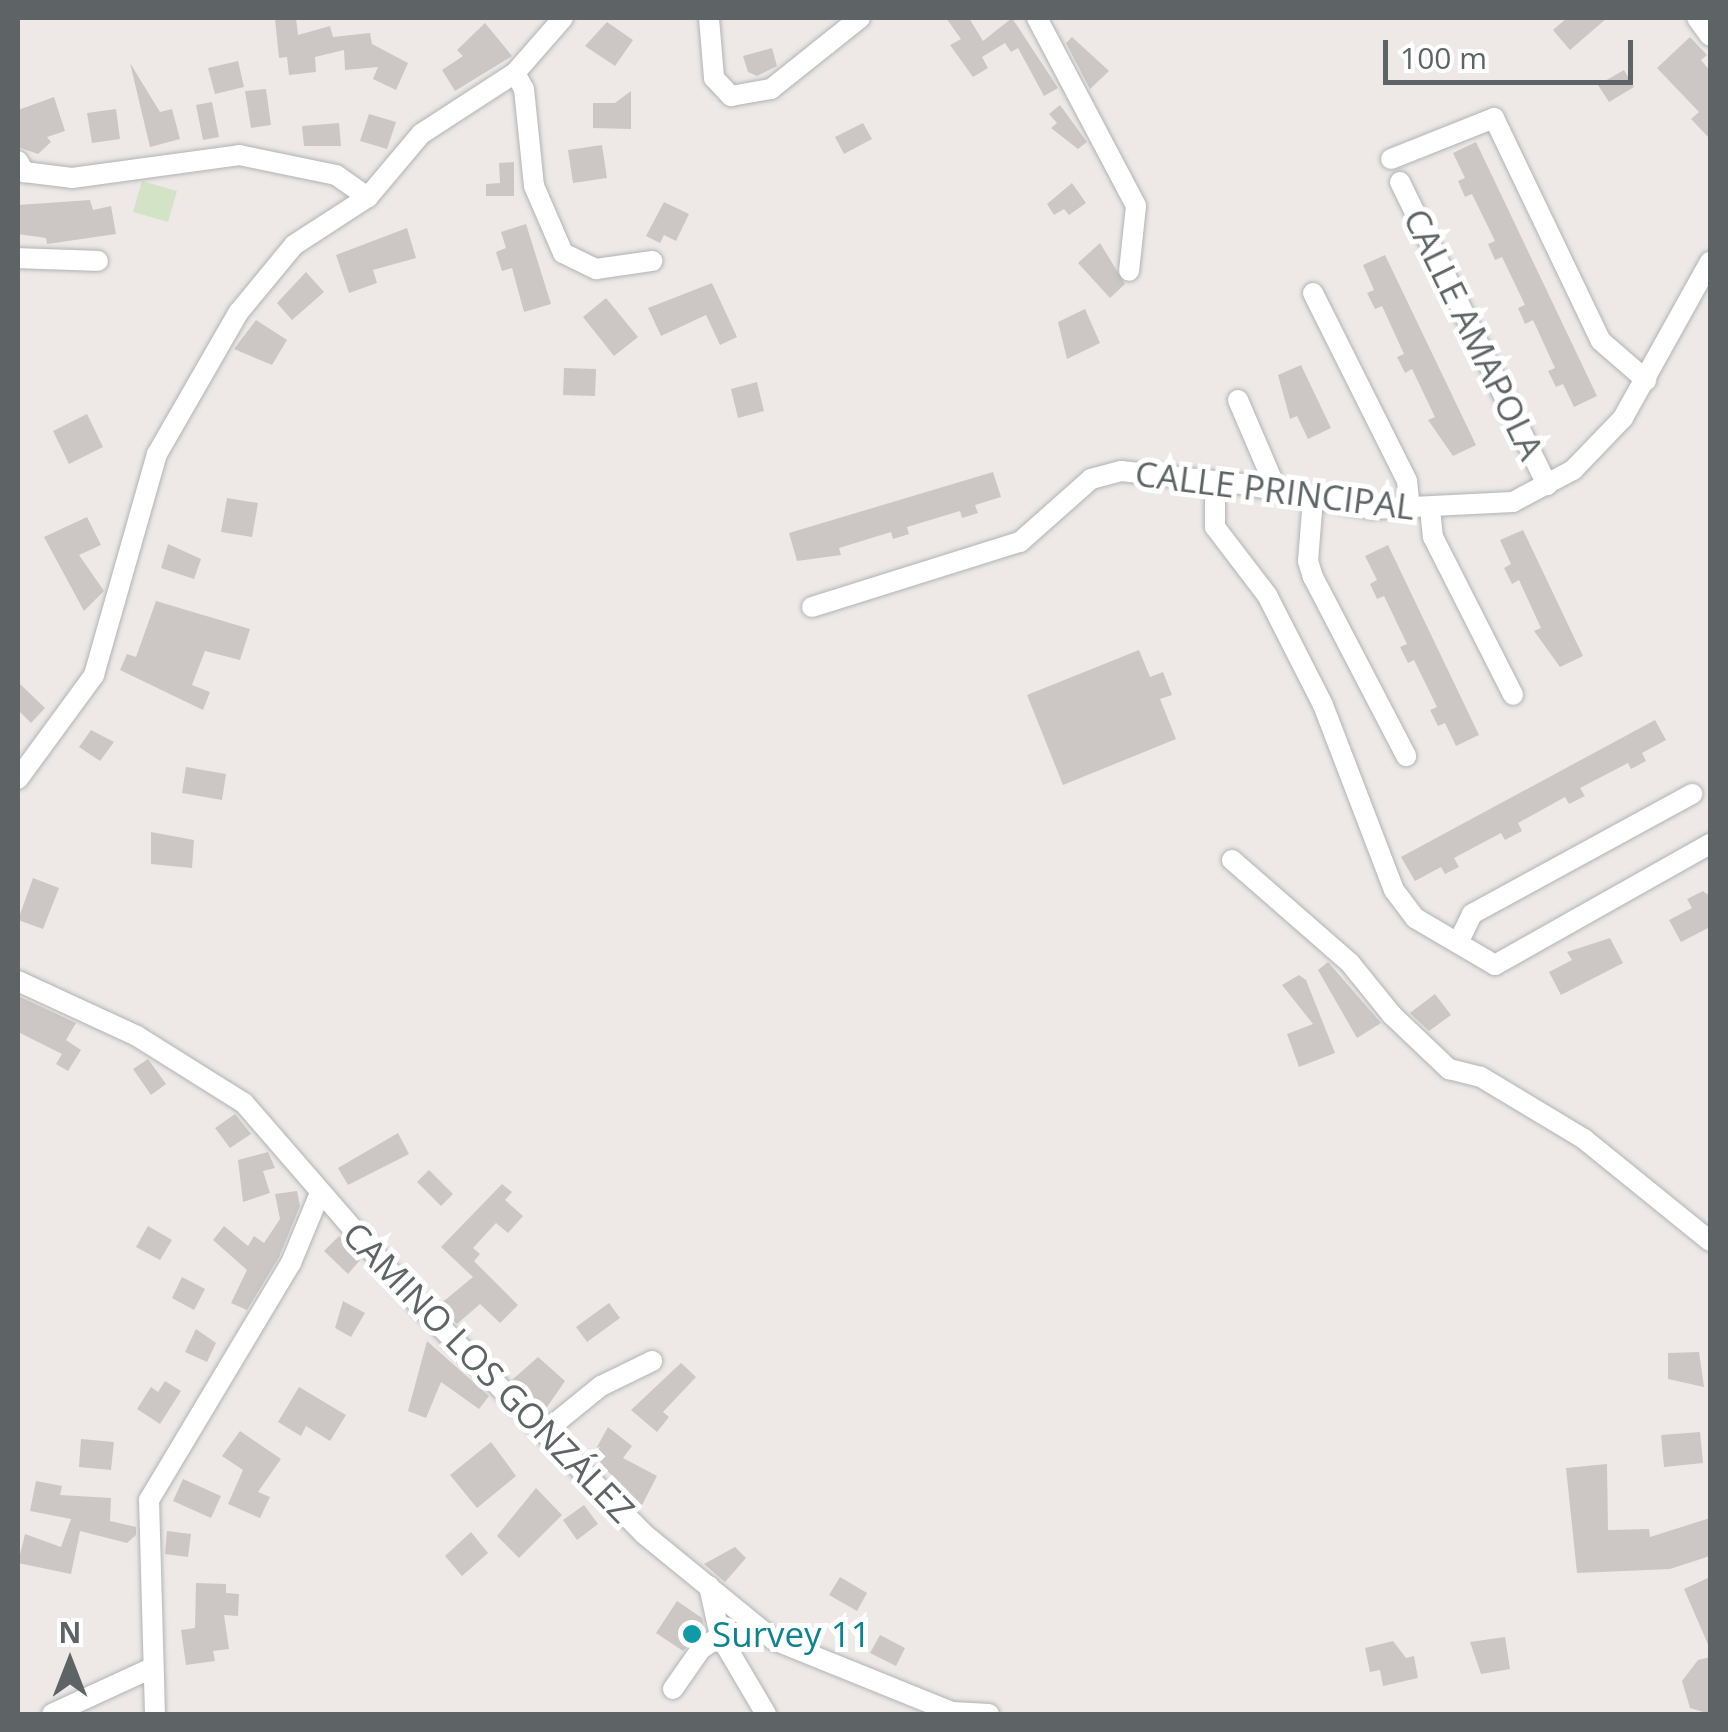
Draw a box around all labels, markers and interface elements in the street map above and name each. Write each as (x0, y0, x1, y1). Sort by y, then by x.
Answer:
scale bar (1388, 20, 1638, 82)
text: 100 m (1400, 37, 1487, 78)
street label: CALLE AMAPOLA (1395, 202, 1553, 466)
street label: CALLE PRINCIPAL (1133, 452, 1417, 528)
street label: CAMINO LOS GONZÁLEZ (335, 1213, 643, 1531)
north arrow (20, 1612, 120, 1712)
text: N (59, 1613, 81, 1651)
place label: Survey 11 (712, 1613, 871, 1655)
marker: Survey 11 (681, 1623, 703, 1645)

